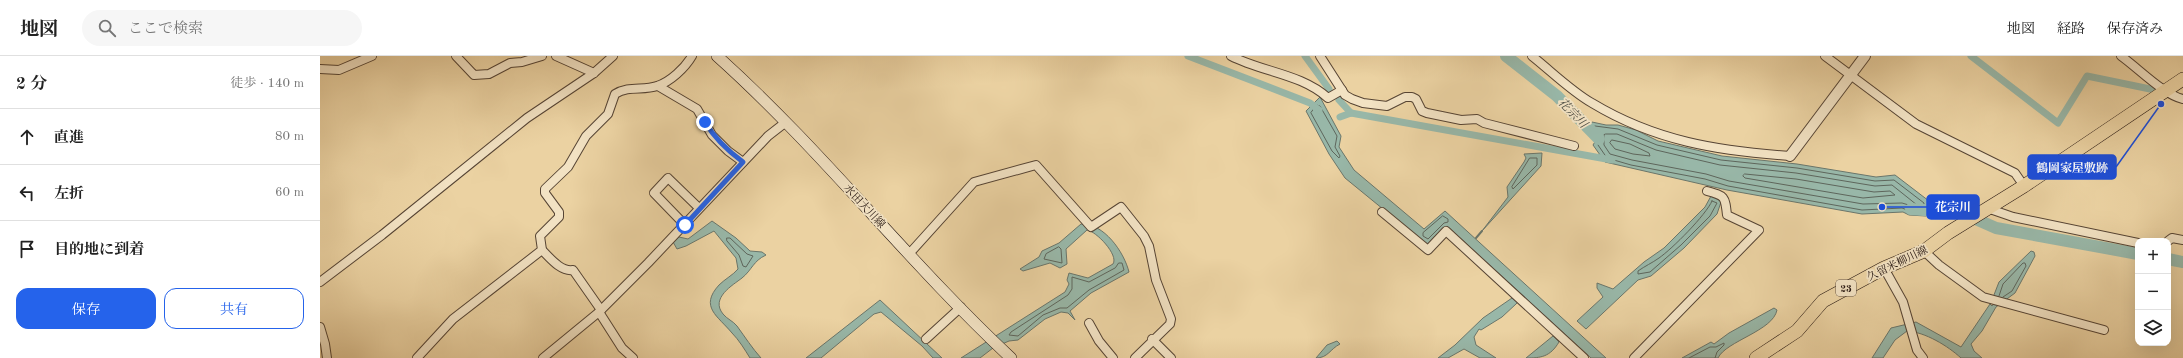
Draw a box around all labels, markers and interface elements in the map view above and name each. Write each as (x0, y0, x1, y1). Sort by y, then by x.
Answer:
search box (82, 10, 362, 46)
icon: search (96, 17, 118, 39)
text: 地図 (20, 21, 58, 40)
text: ここで検索 (128, 22, 203, 37)
text: 地図 (2007, 22, 2035, 36)
text: 経路 (2057, 22, 2085, 36)
text: 保存済み (2107, 22, 2163, 36)
text: 2 分 (16, 76, 48, 93)
text: 徒歩 · 140 m (230, 77, 304, 90)
water label: 花宗川 (1555, 95, 1592, 132)
route end (696, 113, 714, 131)
icon: ahead (16, 126, 38, 148)
text: 80 m (275, 130, 304, 143)
text: 直進 (54, 131, 84, 146)
callout: 鶴岡家屋敷跡 (2028, 155, 2116, 179)
text: 鶴岡家屋敷跡 (2036, 161, 2108, 175)
icon: left (16, 182, 38, 204)
street label: 水田大川線 (841, 182, 888, 231)
text: 60 m (275, 186, 304, 199)
text: 左折 (54, 187, 84, 202)
callout: 花宗川 (1927, 195, 1979, 219)
text: 花宗川 (1935, 200, 1971, 214)
route start (676, 216, 694, 234)
icon: arrive (16, 238, 38, 260)
map controls (2135, 238, 2171, 346)
button: + (2135, 238, 2171, 274)
text: 目的地に到着 (54, 243, 144, 258)
street label: 久留米柳川線 (1865, 243, 1930, 284)
button: − (2135, 274, 2171, 310)
road number: 23 (1836, 280, 1856, 296)
button: 保存 (16, 288, 156, 329)
button: 共有 (164, 288, 304, 329)
button: layers (2135, 310, 2171, 346)

